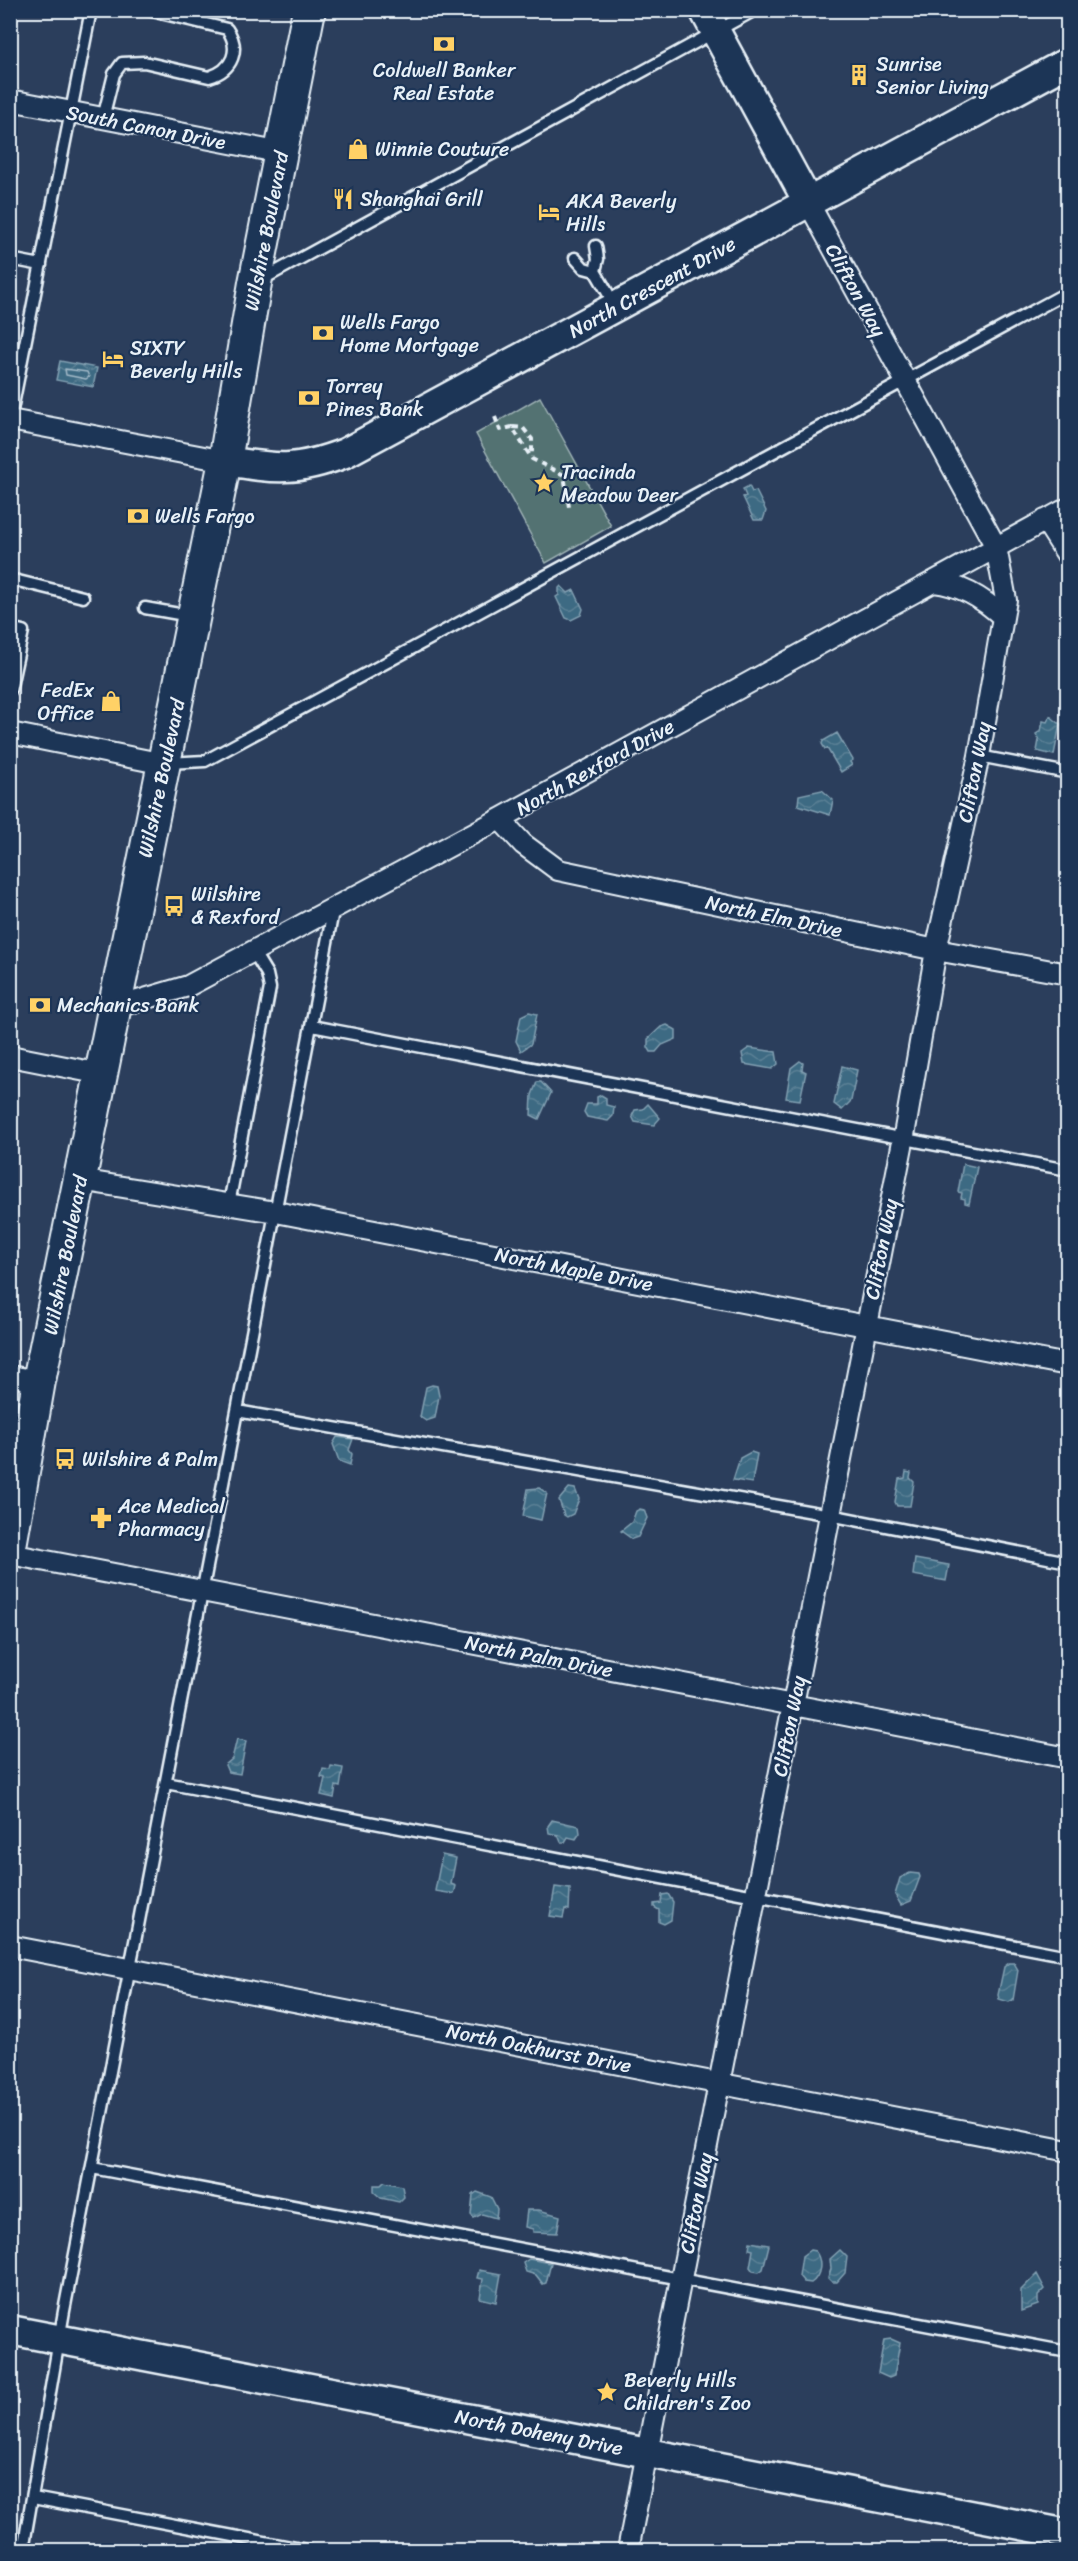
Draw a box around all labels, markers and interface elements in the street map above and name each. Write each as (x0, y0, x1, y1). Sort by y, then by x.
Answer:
bank icon: Coldwell Banker Real Estate (432, 32, 456, 56)
place label: Sunrise Senior Living (876, 47, 989, 105)
place label: Coldwell Banker Real Estate (373, 53, 517, 111)
building icon: Sunrise Senior Living (847, 63, 871, 87)
street label: South Canon Drive (63, 95, 229, 160)
place label: Winnie Couture (375, 132, 509, 167)
shop icon: Winnie Couture (346, 137, 370, 161)
street label: Wilshire Boulevard (234, 147, 299, 314)
place label: Shanghai Grill (360, 182, 484, 217)
place label: AKA Beverly Hills (565, 184, 677, 242)
restaurant icon: Shanghai Grill (331, 187, 355, 211)
hotel icon: AKA Beverly Hills (537, 200, 561, 224)
street label: North Crescent Drive (562, 227, 743, 348)
street label: Clifton Way (815, 237, 896, 344)
place label: Wells Fargo Home Mortgage (340, 305, 479, 363)
bank icon: Wells Fargo Home Mortgage (311, 321, 335, 345)
place label: SIXTY Beverly Hills (130, 331, 243, 389)
hotel icon: SIXTY Beverly Hills (101, 347, 125, 371)
place label: Torrey Pines Bank (326, 369, 424, 427)
bank icon: Torrey Pines Bank (297, 386, 321, 410)
place label: Tracinda Meadow Deer (561, 455, 679, 513)
place icon: Tracinda Meadow Deer (532, 471, 556, 495)
place label: Wells Fargo (155, 499, 255, 534)
bank icon: Wells Fargo (126, 504, 150, 528)
place label: FedEx Office (38, 673, 95, 731)
shop icon: FedEx Office (99, 689, 123, 713)
street label: Wilshire Boulevard (128, 694, 196, 861)
street label: North Rexford Drive (509, 709, 681, 826)
street label: Clifton Way (948, 718, 1002, 826)
place label: Wilshire & Rexford (191, 877, 281, 935)
street label: North Elm Drive (702, 885, 846, 948)
bus stop icon: Wilshire & Rexford (162, 894, 186, 918)
place label: Mechanics Bank (57, 988, 199, 1023)
bank icon: Mechanics Bank (28, 993, 52, 1017)
street label: Wilshire Boulevard (33, 1171, 98, 1338)
street label: Clifton Way (855, 1195, 909, 1303)
street label: North Maple Drive (492, 1237, 656, 1302)
place label: Wilshire & Palm (82, 1442, 218, 1477)
bus stop icon: Wilshire & Palm (53, 1447, 77, 1471)
place label: Ace Medical Pharmacy (117, 1489, 226, 1547)
pharmacy icon: Ace Medical Pharmacy (89, 1506, 113, 1530)
street label: North Palm Drive (462, 1625, 616, 1688)
street label: Clifton Way (763, 1672, 817, 1780)
street label: North Oakhurst Drive (443, 2013, 635, 2084)
street label: Clifton Way (670, 2149, 724, 2257)
place label: Beverly Hills Children's Zoo (624, 2363, 751, 2421)
place icon: Beverly Hills Children's Zoo (595, 2380, 619, 2404)
street label: North Doheny Drive (452, 2399, 626, 2466)

